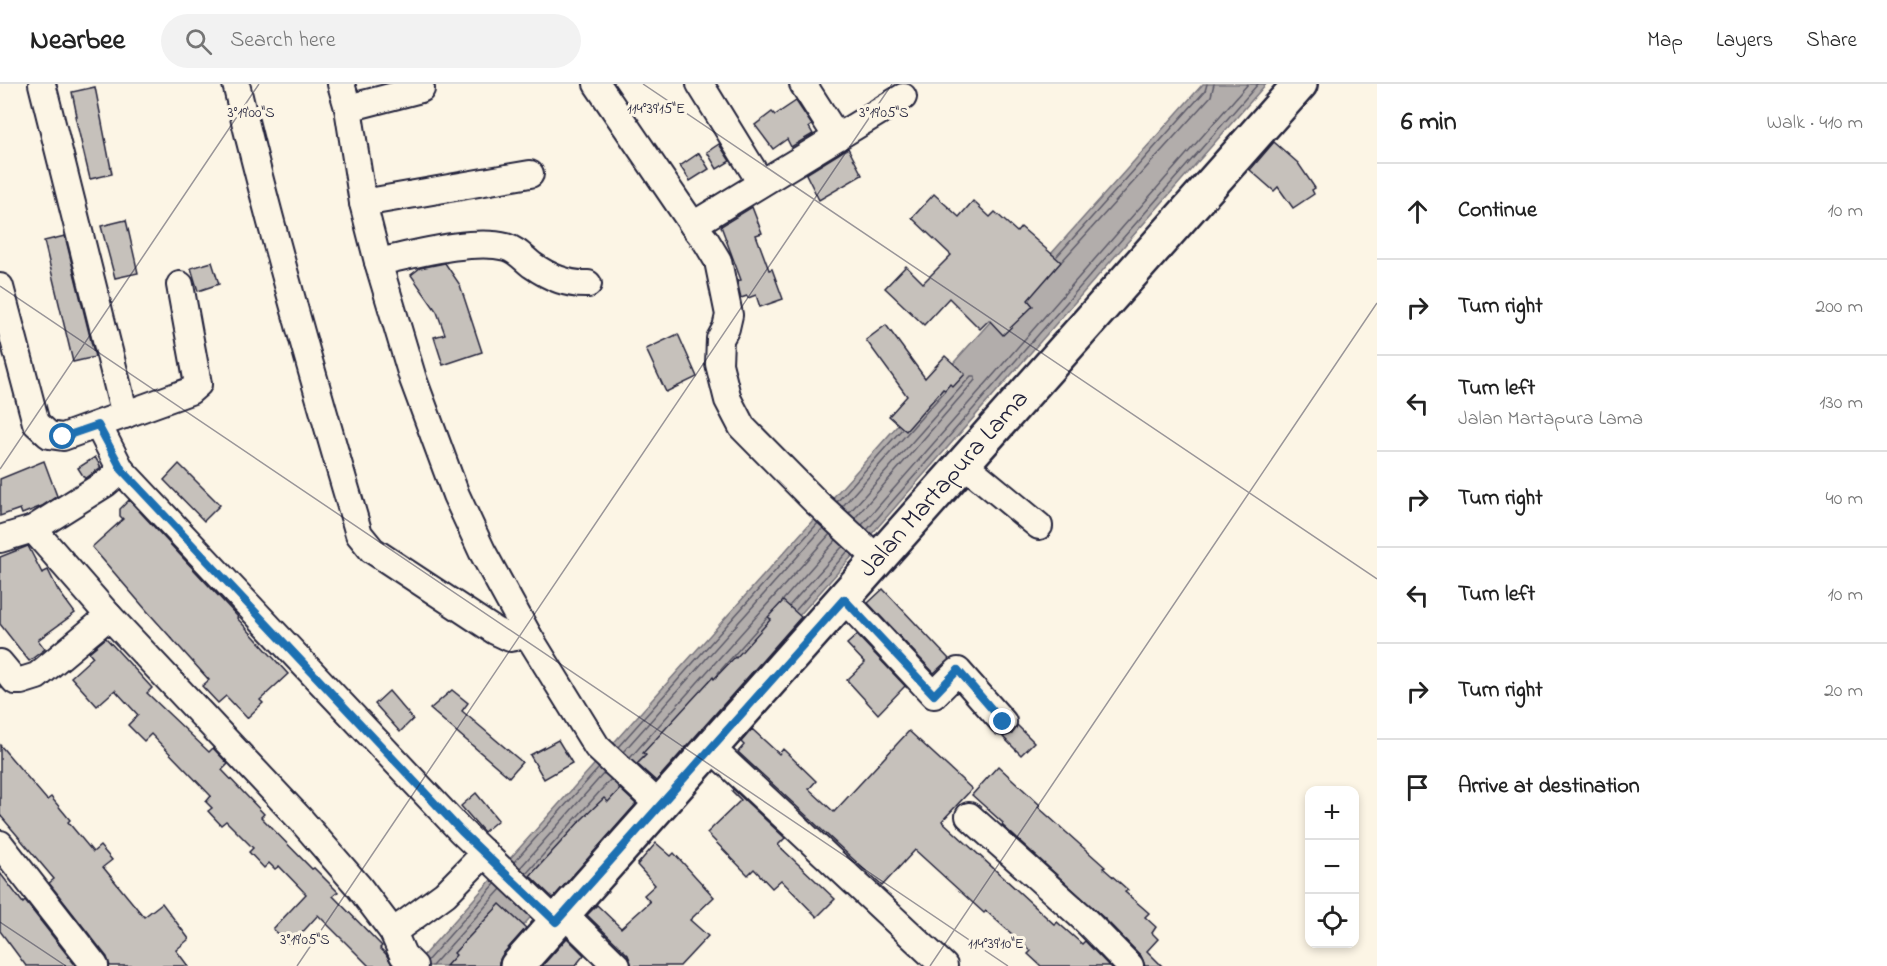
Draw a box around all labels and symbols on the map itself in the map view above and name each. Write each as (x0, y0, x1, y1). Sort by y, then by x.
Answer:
text: 114°39'15"E (627, 98, 685, 120)
text: 3°19'00"S (227, 102, 275, 124)
text: 3°19'05"S (859, 102, 909, 124)
street label: Jalan Martapura Lama (850, 382, 1039, 587)
route start (49, 423, 75, 449)
route end (989, 708, 1015, 734)
text: 3°19'05"S (280, 929, 330, 951)
text: 114°39'10"E (968, 933, 1024, 955)

